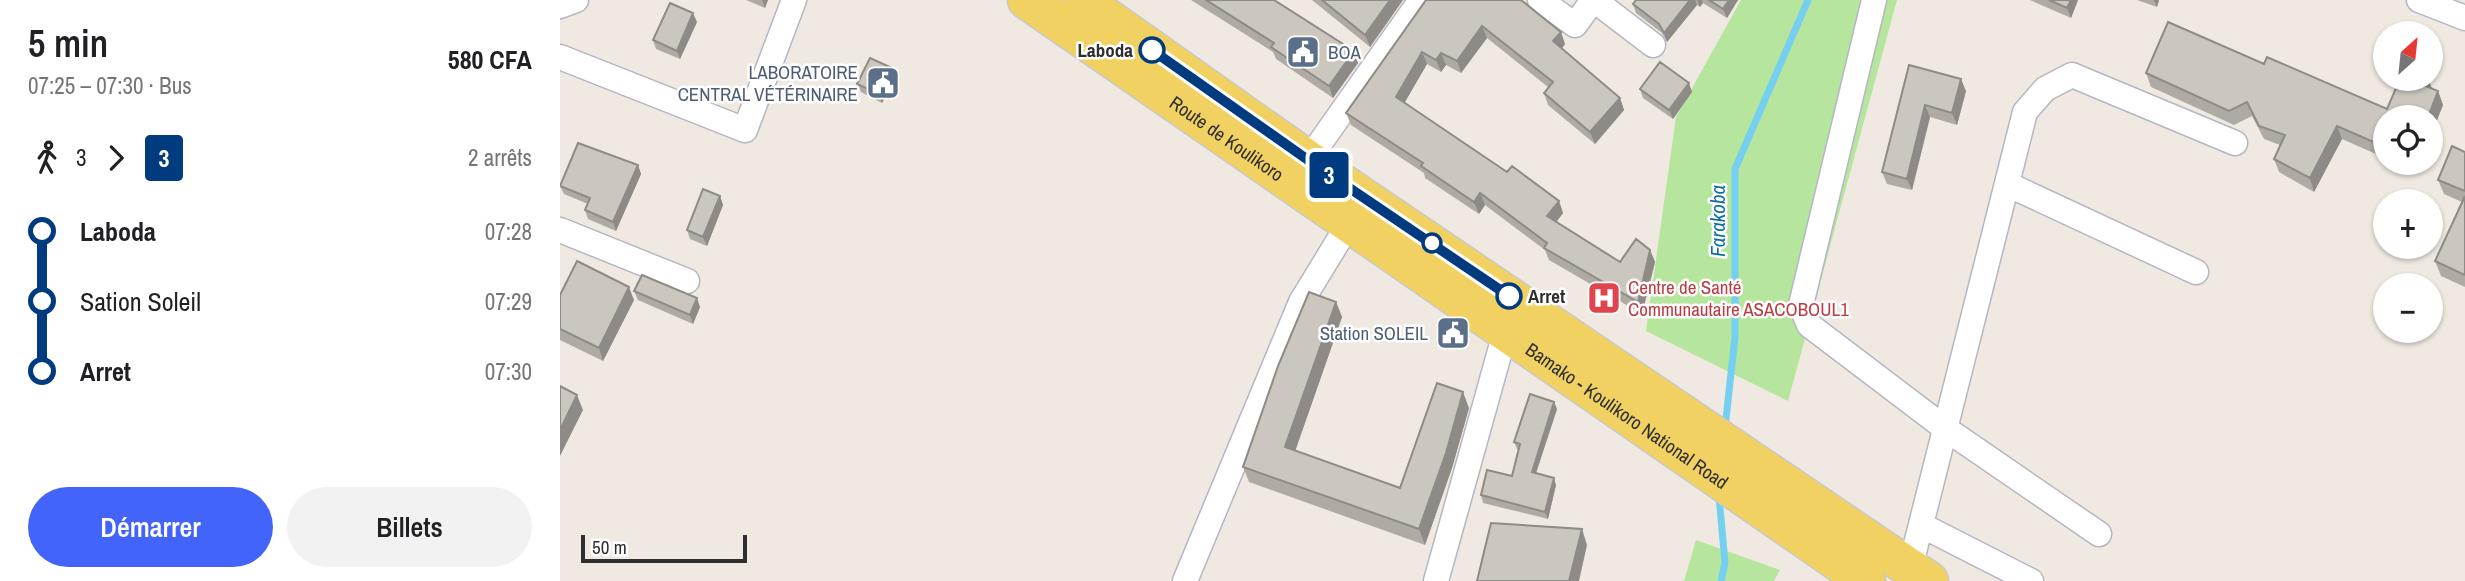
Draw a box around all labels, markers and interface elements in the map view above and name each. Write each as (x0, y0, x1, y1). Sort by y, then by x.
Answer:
text: 5 min (28, 18, 108, 69)
north arrow (2373, 21, 2443, 91)
map controls (2373, 21, 2443, 343)
public building icon: BOA (1284, 33, 1322, 71)
place label: Laboda (1078, 37, 1133, 63)
marker: Laboda (1139, 37, 1165, 63)
place label: BOA (1328, 39, 1362, 65)
text: 580 CFA (448, 42, 532, 77)
place label: LABORATOIRE CENTRAL VÉTÉRINAIRE (678, 59, 858, 107)
public building icon: LABORATOIRE CENTRAL VÉTÉRINAIRE (864, 64, 902, 102)
text: 07:25 – 07:30 · Bus (28, 70, 192, 101)
street label: Route de Koulikoro (1164, 90, 1289, 187)
button: locate (2373, 105, 2443, 175)
icon: walk (28, 139, 66, 177)
icon: forward (97, 139, 135, 177)
text: 3 (76, 142, 87, 173)
text: 3 (159, 142, 169, 174)
text: 2 arrêts (468, 142, 532, 173)
line badge: 3 (1306, 152, 1352, 198)
text: 3 (1324, 159, 1334, 191)
water label: Farakoba (1703, 185, 1732, 257)
button: + (2373, 189, 2443, 259)
text: Laboda (80, 214, 156, 249)
text: 07:28 (485, 216, 532, 247)
unlabelled marker (1422, 233, 1442, 253)
button: − (2373, 273, 2443, 343)
place label: Centre de Santé Communautaire ASACOBOUL1 (1628, 274, 1849, 322)
hospital icon: Centre de Santé Communautaire ASACOBOUL1 (1585, 279, 1623, 317)
marker: Arret (1496, 283, 1522, 309)
place label: Arret (1528, 283, 1565, 309)
text: Sation Soleil (80, 284, 201, 319)
text: 07:29 (485, 286, 532, 317)
public building icon: Station SOLEIL (1434, 314, 1472, 352)
place label: Station SOLEIL (1320, 320, 1428, 346)
street label: Bamako - Koulikoro National Road (1521, 336, 1734, 495)
text: Arret (80, 354, 131, 389)
text: 07:30 (485, 356, 532, 387)
button: Démarrer (28, 487, 273, 567)
button: Billets (287, 487, 532, 567)
scale bar (581, 532, 747, 564)
text: 50 m (592, 534, 627, 560)

